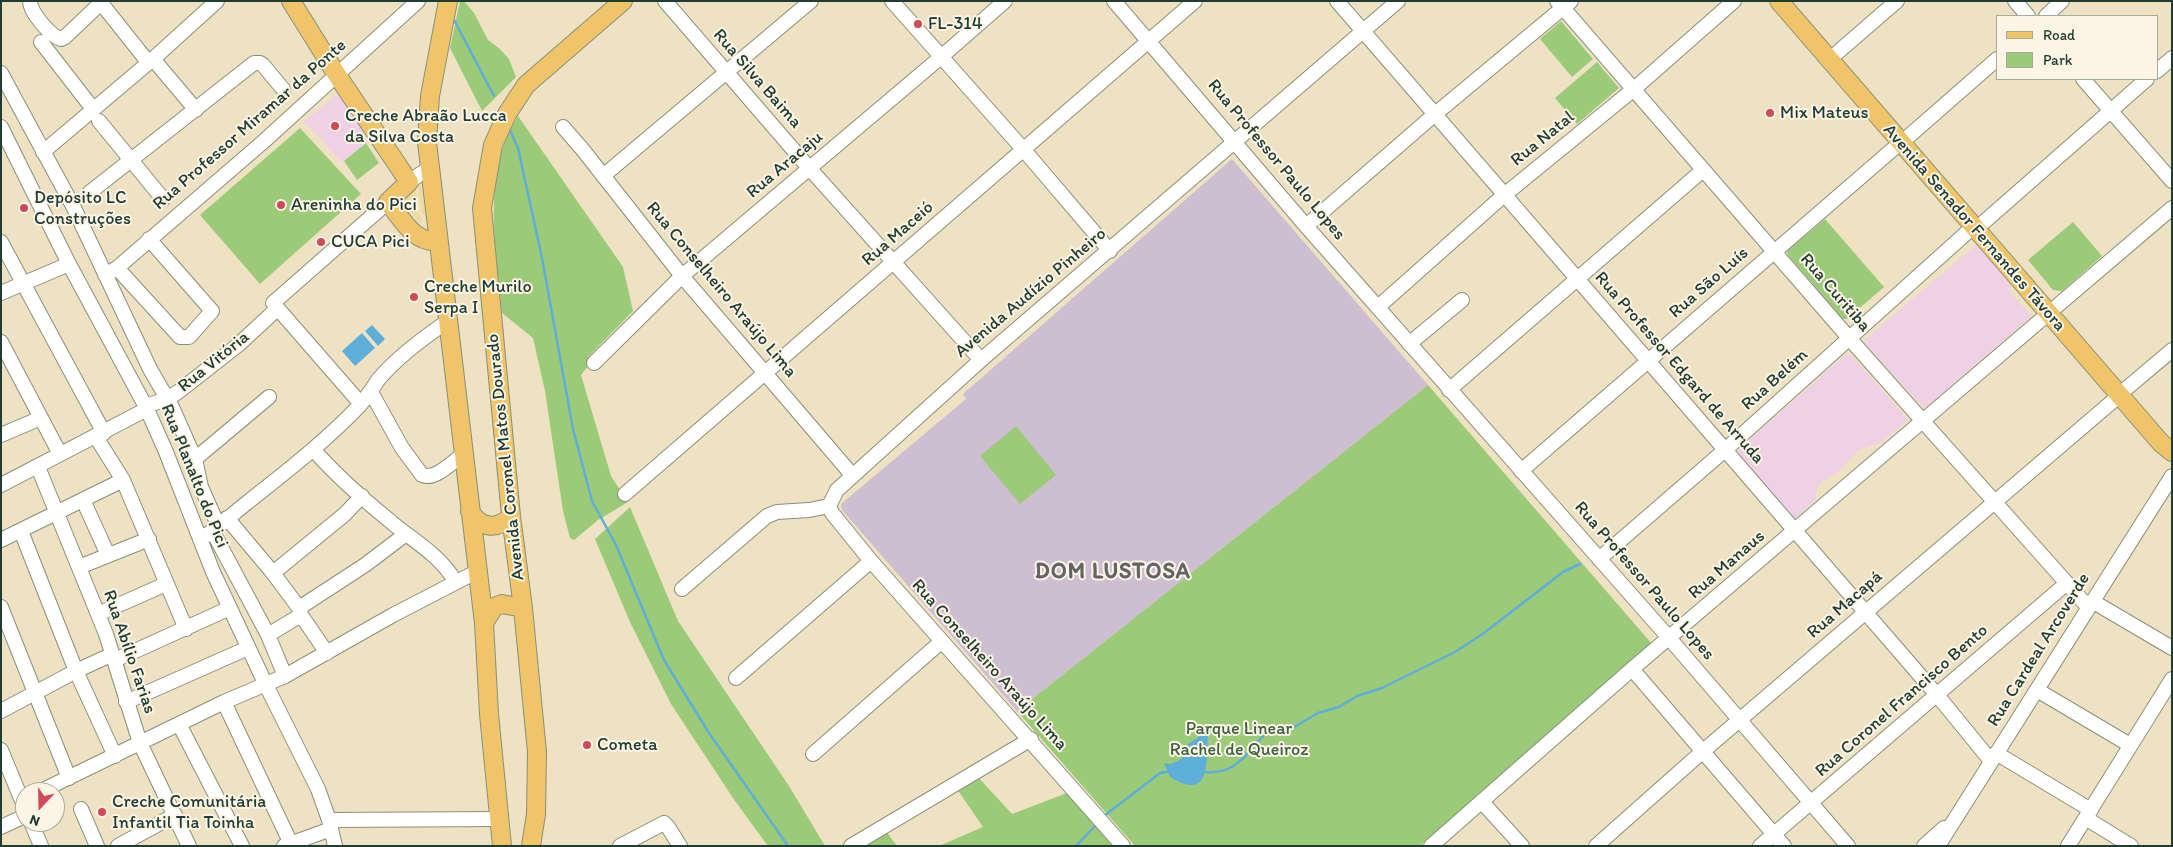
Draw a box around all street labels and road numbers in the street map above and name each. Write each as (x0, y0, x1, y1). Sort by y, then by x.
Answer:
street label: Rua Silva Baima (708, 25, 806, 133)
street label: Rua Professor Miramar da Ponte (149, 35, 351, 215)
street label: Rua Professor Paulo Lopes (1202, 75, 1350, 245)
street label: Rua Natal (1507, 107, 1579, 171)
street label: Avenida Senador Fernandes Távora (1878, 120, 2070, 336)
street label: Rua Aracaju (742, 127, 828, 203)
street label: Rua Maceió (858, 197, 938, 271)
street label: Rua Conselheiro Araújo Lima (641, 198, 801, 382)
street label: Avenida Audízio Pinheiro (951, 223, 1111, 363)
street label: Rua São Luís (1665, 243, 1753, 323)
street label: Rua Curitiba (1795, 249, 1875, 337)
street label: Rua Professor Edgard de Arruda (1590, 267, 1768, 469)
street label: Rua Vitória (174, 327, 254, 397)
street label: Avenida Coronel Matos Dourado (482, 333, 530, 581)
street label: Rua Belém (1737, 345, 1813, 415)
street label: Rua Planalto do Pici (155, 401, 233, 551)
street label: Rua Professor Paulo Lopes (1569, 497, 1719, 665)
street label: Rua Manaus (1684, 526, 1770, 604)
street label: Rua Macapá (1803, 566, 1887, 644)
street label: Rua Cardeal Arcoverde (1983, 569, 2095, 731)
street label: Rua Conselheiro Araújo Lima (906, 575, 1072, 755)
street label: Rua Abílio Farias (98, 587, 160, 717)
street label: Rua Coronel Francisco Bento (1811, 620, 1993, 782)

